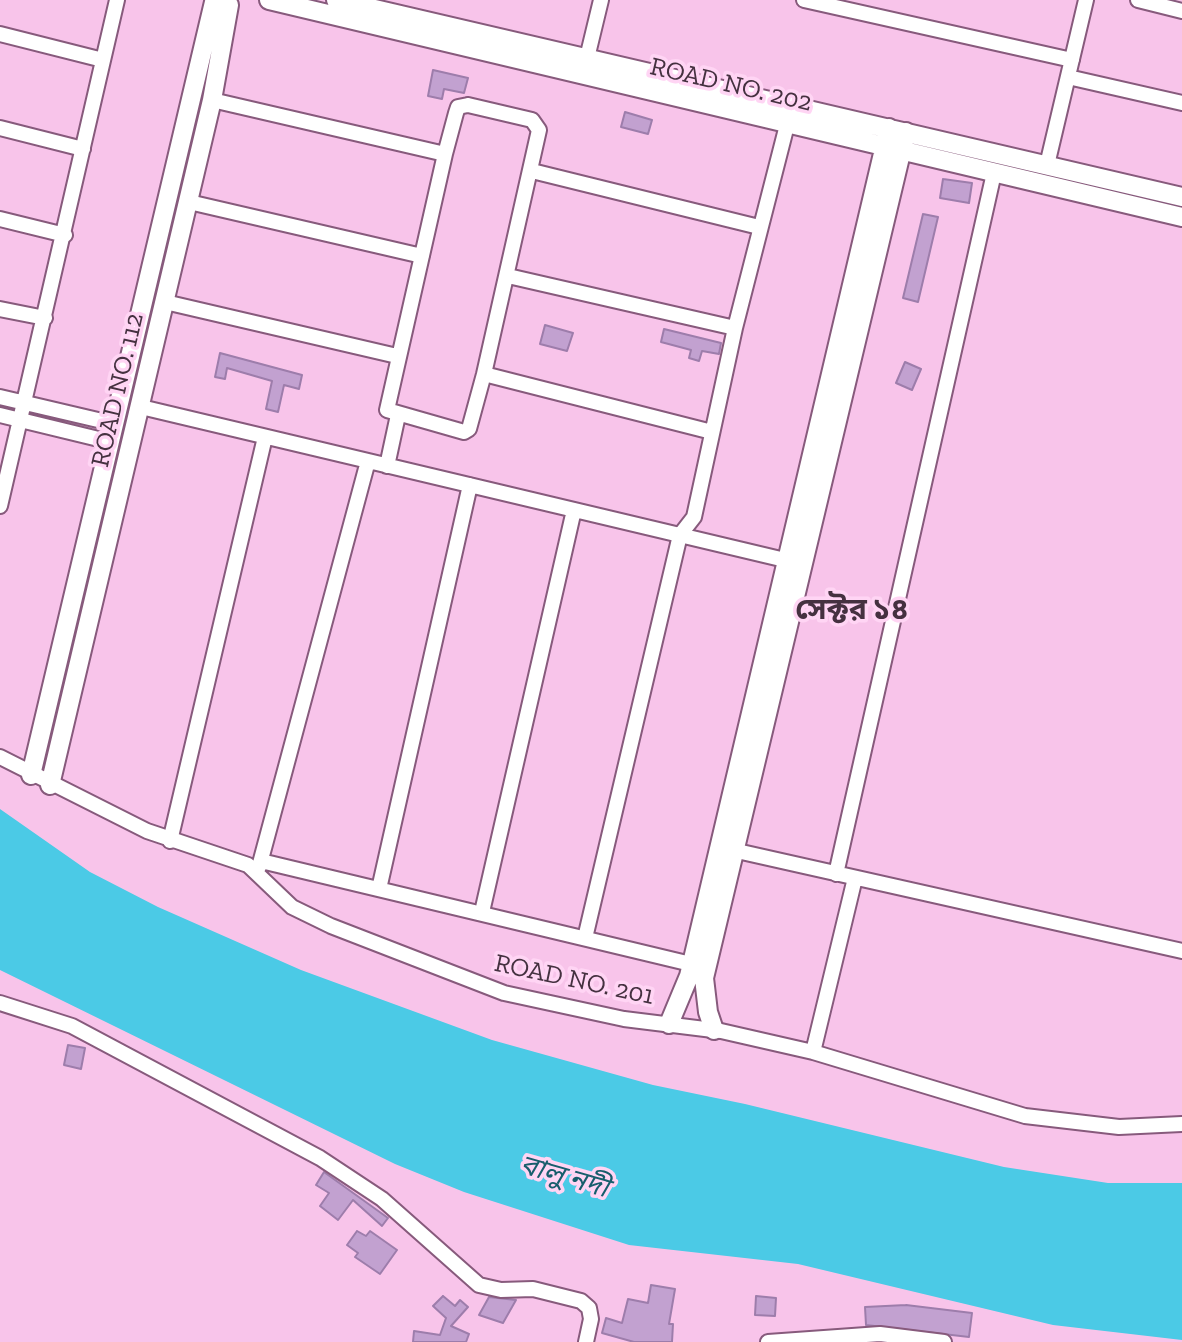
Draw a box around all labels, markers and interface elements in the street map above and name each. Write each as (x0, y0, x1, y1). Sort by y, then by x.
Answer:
street label: ROAD NO. 202 (647, 51, 815, 119)
street label: ROAD NO. 112 (85, 310, 151, 470)
district label: সেক্টর ১৪ (795, 592, 909, 628)
street label: ROAD NO. 201 (492, 948, 656, 1012)
water label: বালু নদী (516, 1148, 612, 1206)

